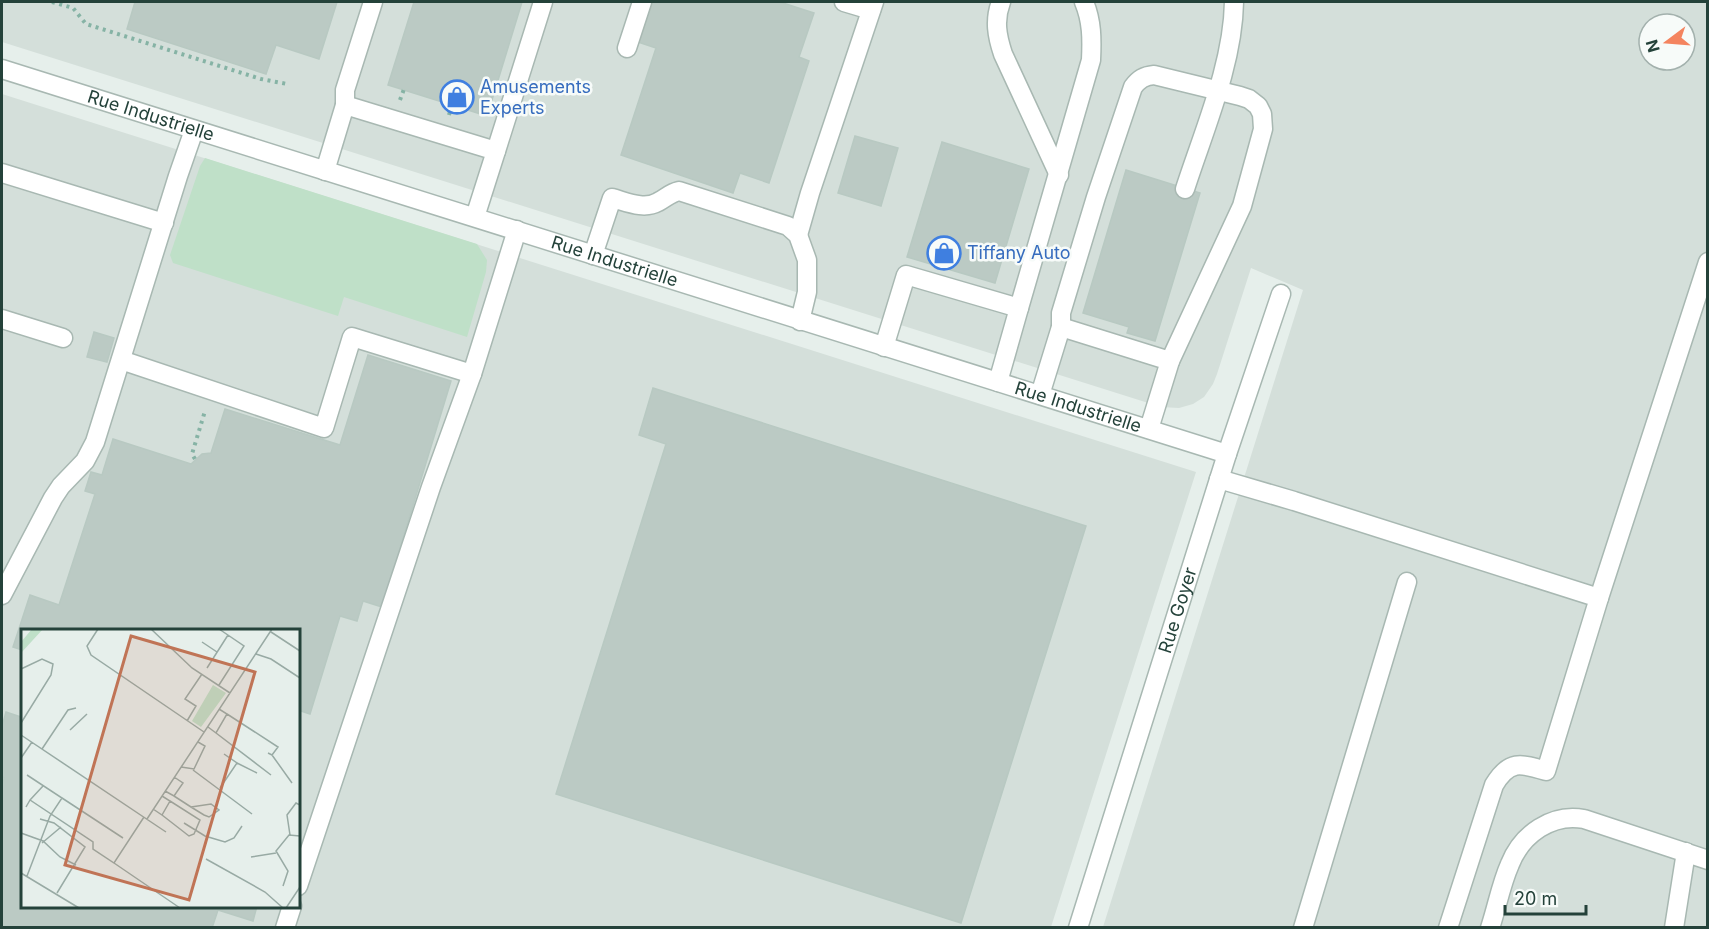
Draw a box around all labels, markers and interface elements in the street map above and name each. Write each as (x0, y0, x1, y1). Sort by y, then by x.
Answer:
north arrow (1637, 12, 1697, 72)
text: N (1641, 38, 1664, 55)
place label: Amusements Experts (480, 76, 591, 118)
shop icon: Amusements Experts (439, 79, 475, 115)
street label: Rue Industrielle (85, 86, 217, 145)
street label: Rue Industrielle (549, 231, 681, 291)
shop icon: Tiffany Auto (926, 235, 962, 271)
place label: Tiffany Auto (967, 242, 1071, 263)
street label: Rue Industrielle (1012, 377, 1144, 436)
street label: Rue Goyer (1154, 564, 1201, 656)
inset map (21, 629, 300, 908)
scale bar (1505, 878, 1586, 916)
text: 20 m (1514, 888, 1557, 909)

